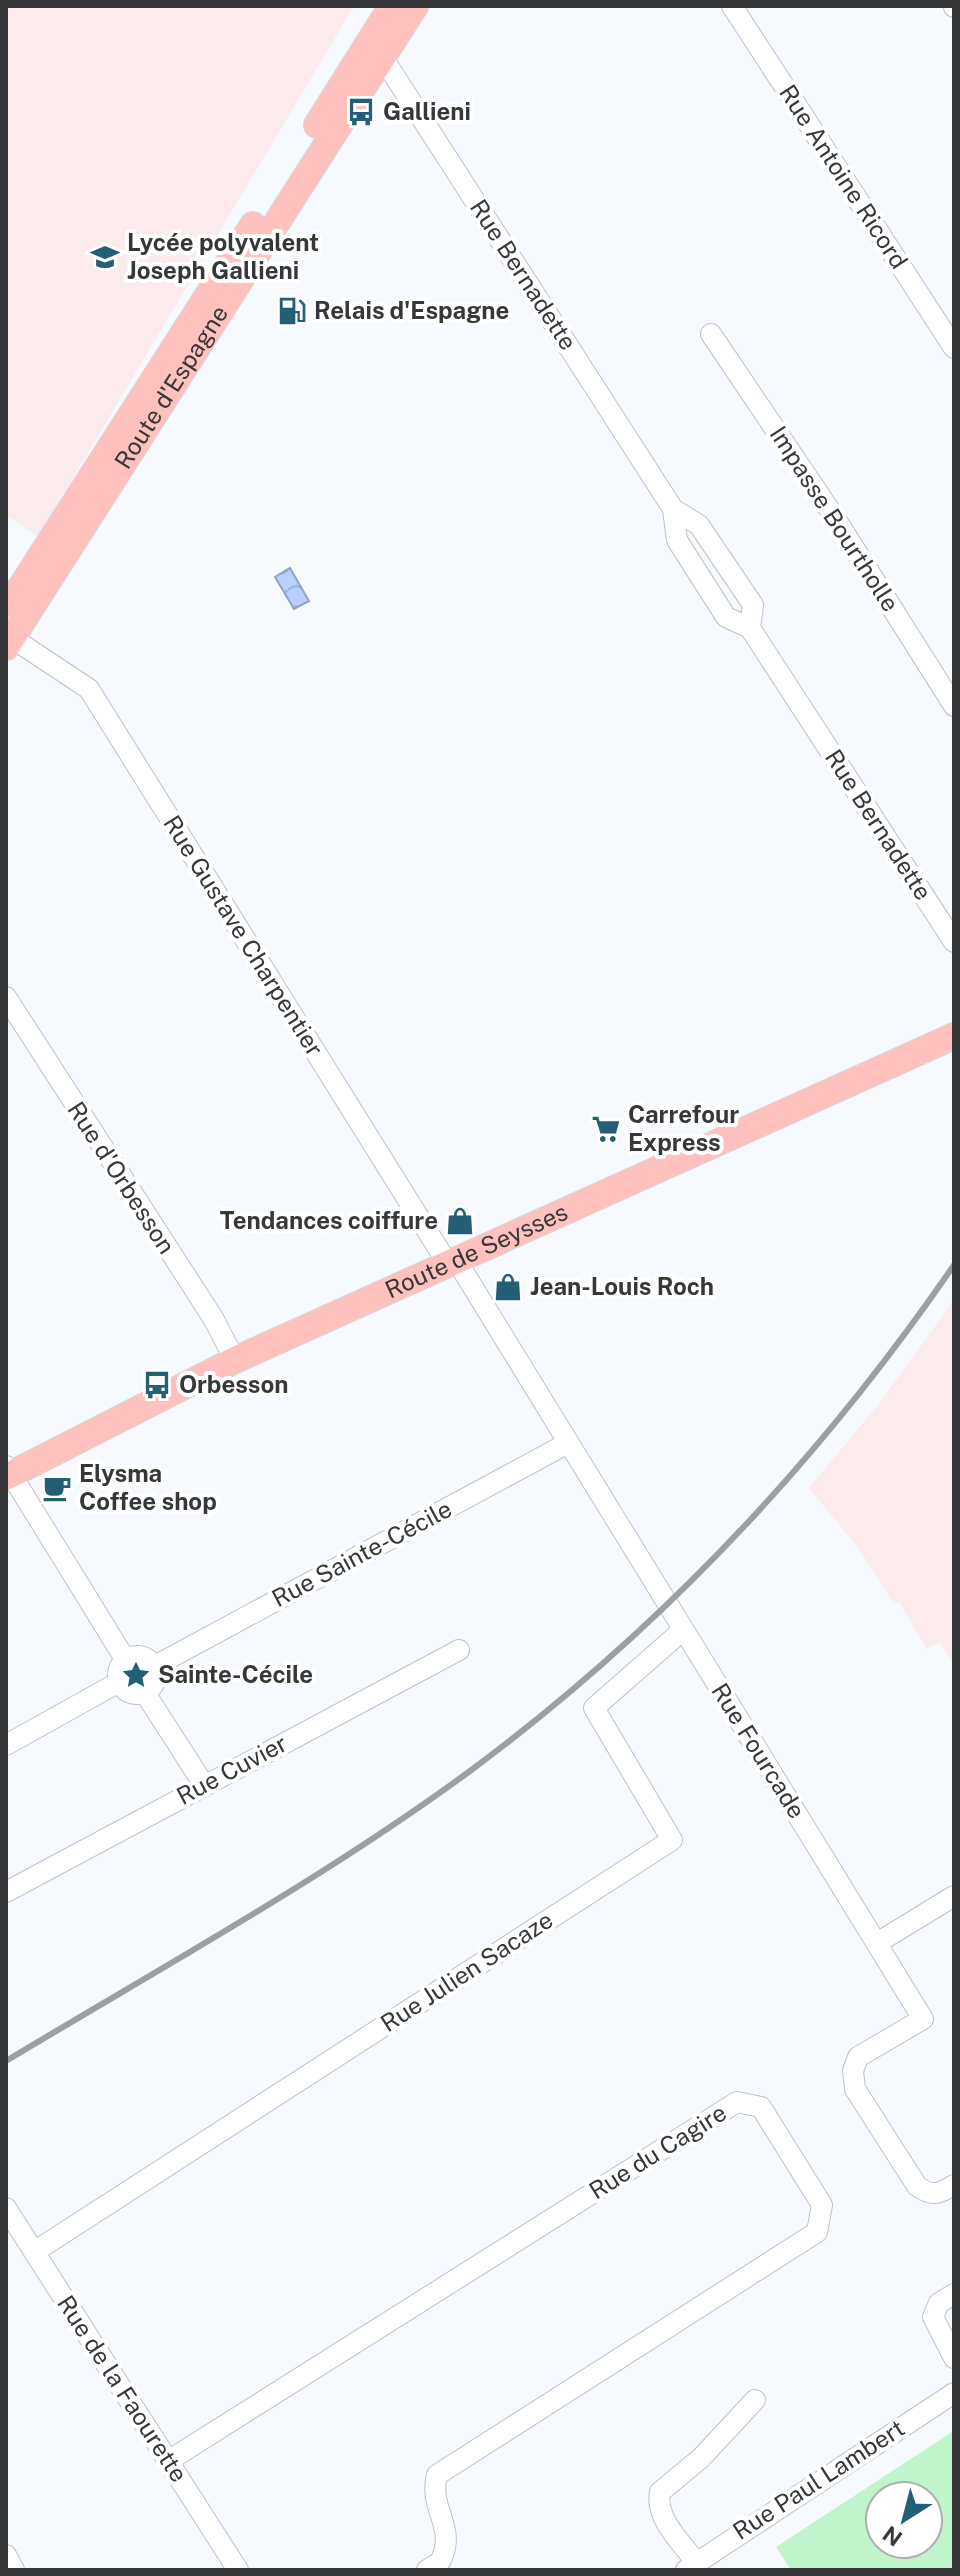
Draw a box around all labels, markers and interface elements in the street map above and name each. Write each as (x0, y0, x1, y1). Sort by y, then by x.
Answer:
street label: Rue Antoine Ricord (774, 79, 914, 274)
bus stop icon: Gallieni (346, 97, 376, 127)
place label: Gallieni (383, 97, 471, 125)
street label: Rue Bernadette (465, 194, 583, 355)
place label: Lycée polyvalent Joseph Gallieni (127, 228, 319, 284)
school or university icon: Lycée polyvalent Joseph Gallieni (90, 242, 120, 272)
fuel station icon: Relais d'Espagne (277, 296, 307, 326)
place label: Relais d'Espagne (314, 296, 509, 324)
street label: Route d'Espagne (108, 300, 233, 474)
street label: Impasse Bourtholle (765, 421, 905, 616)
street label: Rue Bernadette (820, 744, 938, 905)
street label: Rue Gustave Charpentier (158, 810, 329, 1061)
street label: Rue d'Orbesson (62, 1096, 181, 1259)
place label: Carrefour Express (628, 1100, 739, 1156)
supermarket icon: Carrefour Express (591, 1114, 621, 1144)
street label: Route de Seysses (380, 1197, 572, 1304)
place label: Tendances coiffure (220, 1206, 438, 1234)
shop icon: Tendances coiffure (445, 1206, 475, 1236)
shop icon: Jean-Louis Roch (493, 1272, 523, 1302)
place label: Jean-Louis Roch (530, 1272, 714, 1300)
bus stop icon: Orbesson (142, 1370, 172, 1400)
place label: Orbesson (179, 1370, 288, 1398)
place label: Elysma Coffee shop (79, 1459, 217, 1515)
cafe icon: Elysma Coffee shop (42, 1473, 72, 1503)
street label: Rue Sainte-Cécile (267, 1494, 456, 1612)
place icon: Sainte-Cécile (121, 1660, 151, 1690)
place label: Sainte-Cécile (158, 1660, 313, 1688)
street label: Rue Fourcade (706, 1678, 812, 1823)
street label: Rue Cuvier (172, 1728, 291, 1810)
street label: Rue Julien Sacaze (375, 1905, 558, 2037)
street label: Rue du Cagire (584, 2098, 731, 2204)
street label: Rue de la Faourette (52, 2290, 194, 2487)
street label: Rue Paul Lambert (728, 2413, 909, 2545)
north arrow (864, 2480, 944, 2560)
text: N (878, 2521, 907, 2552)

